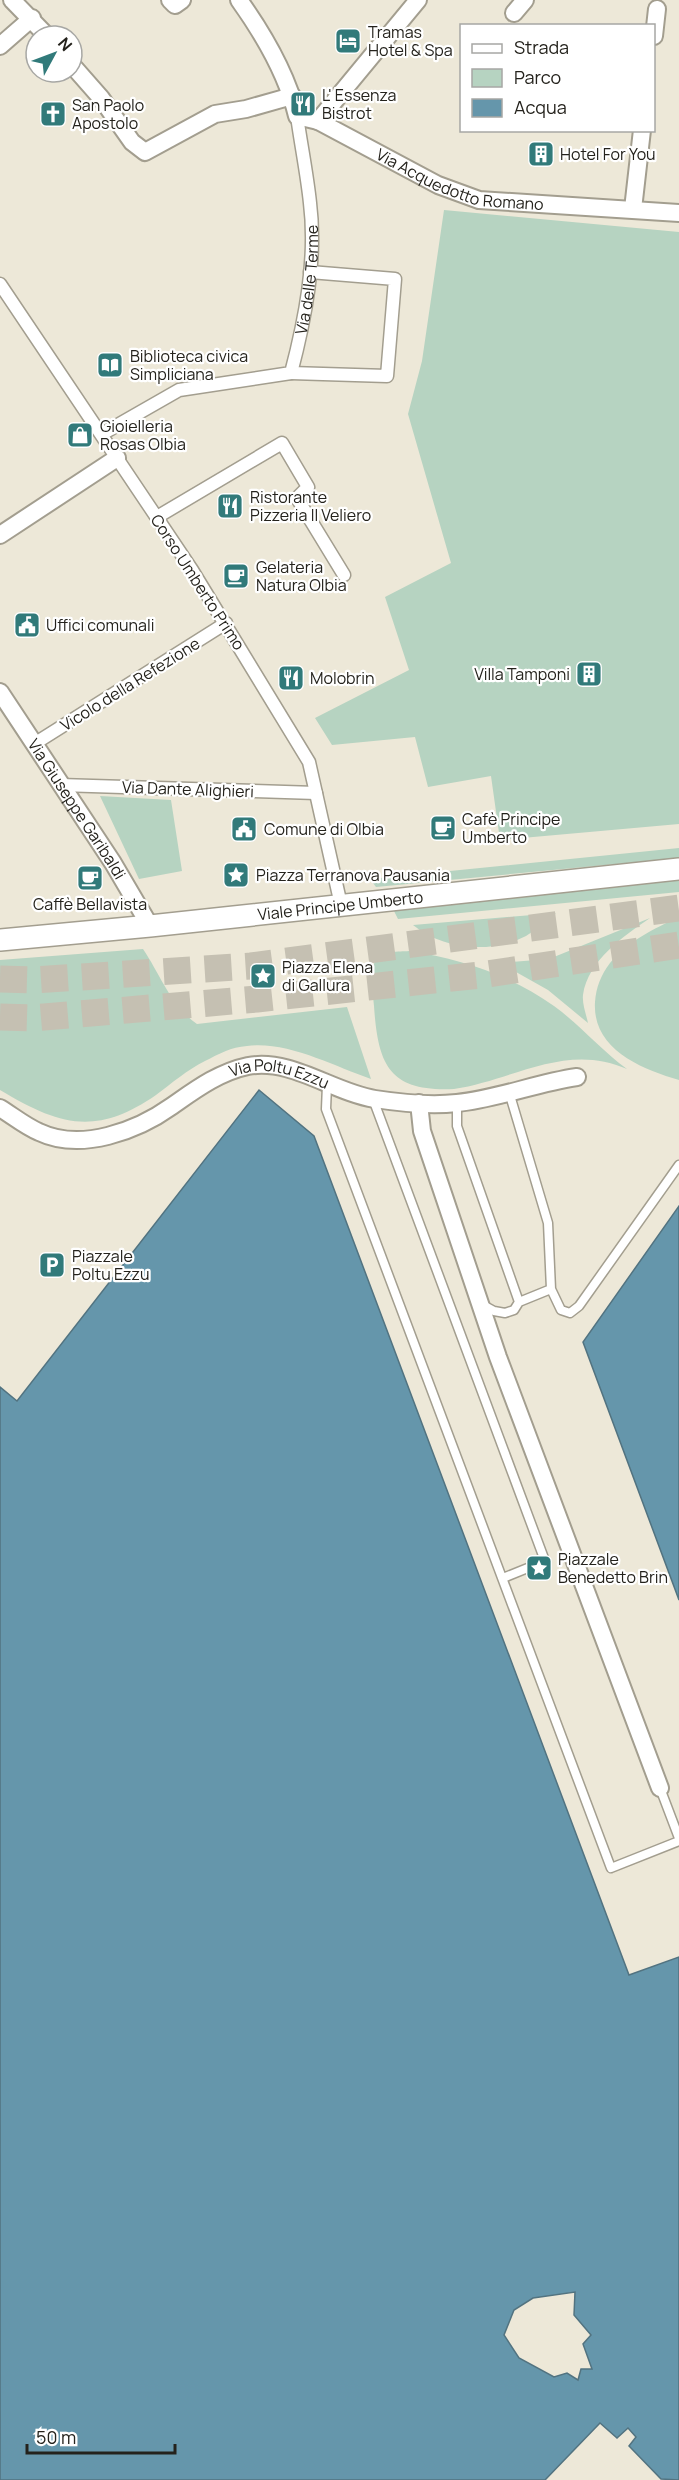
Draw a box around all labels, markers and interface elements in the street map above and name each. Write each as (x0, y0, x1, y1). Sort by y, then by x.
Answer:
place label: Tramas Hotel & Spa (368, 21, 453, 61)
north arrow (24, 24, 84, 84)
legend (460, 24, 655, 132)
hotel icon: Tramas Hotel & Spa (333, 26, 363, 56)
text: N (53, 33, 77, 56)
text: Strada (514, 35, 569, 59)
text: Parco (514, 65, 561, 89)
place label: L' Essenza Bistrot (322, 84, 396, 124)
restaurant icon: L' Essenza Bistrot (288, 89, 318, 119)
place label: San Paolo Apostolo (72, 94, 144, 134)
text: Acqua (514, 95, 567, 119)
church icon: San Paolo Apostolo (38, 99, 68, 129)
building icon: Hotel For You (526, 139, 556, 169)
street label: Via Acquedotto Romano (372, 143, 544, 215)
place label: Hotel For You (560, 143, 656, 165)
street label: Via delle Terme (290, 224, 323, 337)
place label: Biblioteca civica Simpliciana (130, 345, 248, 385)
library icon: Biblioteca civica Simpliciana (95, 350, 125, 380)
place label: Gioielleria Rosas Olbia (100, 415, 186, 455)
shop icon: Gioielleria Rosas Olbia (65, 420, 95, 450)
place label: Ristorante Pizzeria Il Veliero (250, 486, 371, 526)
restaurant icon: Ristorante Pizzeria Il Veliero (215, 491, 245, 521)
street label: Corso Umberto Primo (146, 510, 250, 654)
place label: Gelateria Natura Olbia (256, 556, 347, 596)
cafe icon: Gelateria Natura Olbia (221, 561, 251, 591)
public building icon: Uffici comunali (12, 610, 42, 640)
place label: Uffici comunali (46, 614, 154, 636)
street label: Vicolo della Refezione (56, 632, 204, 736)
building icon: Villa Tamponi (574, 659, 604, 689)
restaurant icon: Molobrin (276, 663, 306, 693)
place label: Villa Tamponi (474, 663, 570, 685)
place label: Molobrin (310, 667, 375, 689)
street label: Via Giuseppe Garibaldi (23, 734, 131, 883)
street label: Via Dante Alighieri (122, 776, 254, 802)
place label: Cafè Principe Umberto (462, 808, 560, 848)
cafe icon: Cafè Principe Umberto (428, 813, 458, 843)
public building icon: Comune di Olbia (229, 814, 259, 844)
place label: Comune di Olbia (264, 818, 384, 840)
place icon: Piazza Terranova Pausania (221, 860, 251, 890)
cafe icon: Caffè Bellavista (75, 863, 105, 893)
place label: Piazza Terranova Pausania (256, 864, 450, 886)
street label: Viale Principe Umberto (256, 886, 424, 925)
place label: Caffè Bellavista (33, 893, 147, 915)
place label: Piazza Elena di Gallura (282, 956, 373, 996)
place icon: Piazza Elena di Gallura (248, 961, 278, 991)
street label: Via Poltu Ezzu (226, 1054, 333, 1094)
place label: Piazzale Poltu Ezzu (72, 1245, 150, 1285)
parking icon: Piazzale Poltu Ezzu (37, 1250, 67, 1280)
place label: Piazzale Benedetto Brin (558, 1548, 668, 1588)
place icon: Piazzale Benedetto Brin (524, 1553, 554, 1583)
scale bar (27, 2417, 176, 2455)
text: 50 m (36, 2425, 76, 2449)

